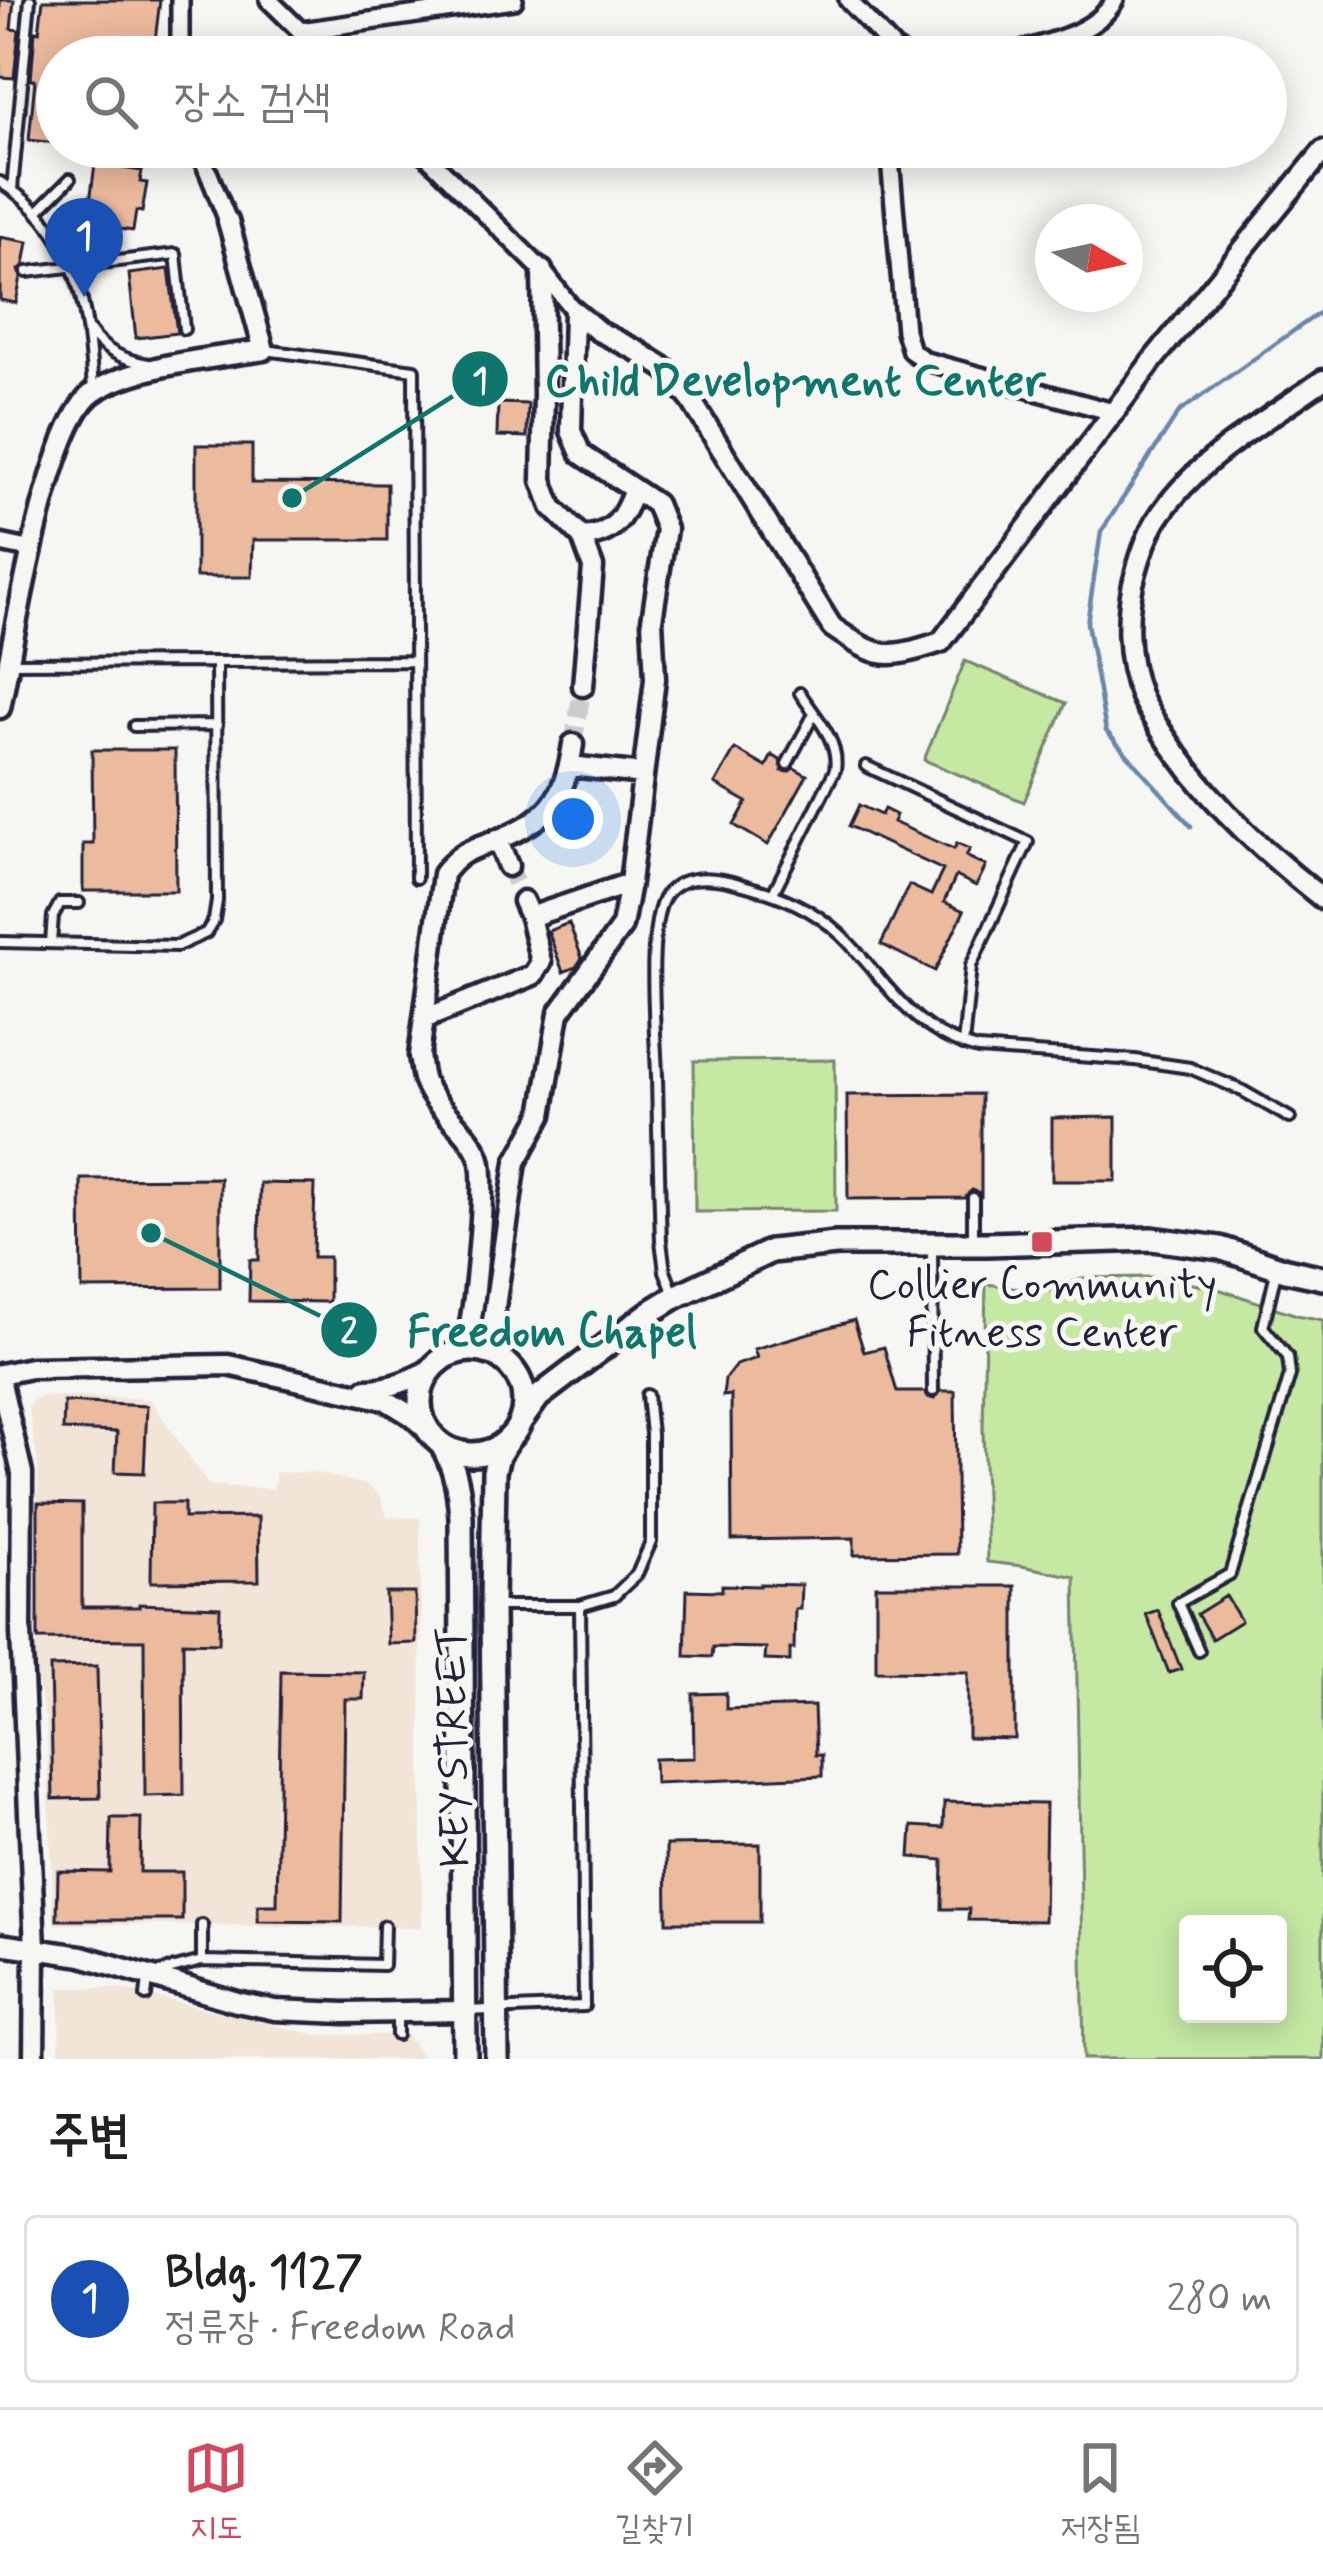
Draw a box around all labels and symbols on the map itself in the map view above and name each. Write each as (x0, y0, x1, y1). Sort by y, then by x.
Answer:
pin: 1 (45, 198, 123, 297)
north arrow (1035, 204, 1143, 312)
callout: Child Development Center (450, 339, 1080, 420)
text: Child Development Center (545, 353, 1046, 412)
text: 1 (472, 359, 488, 406)
your location (543, 789, 603, 849)
marker: Collier Community Fitness Center (1029, 1229, 1055, 1255)
place label: Collier Community Fitness Center (867, 1259, 1217, 1362)
callout: Freedom Chapel (319, 1290, 726, 1371)
text: Freedom Chapel (407, 1304, 697, 1363)
text: 2 (340, 1310, 358, 1357)
street label: KEY STREET (425, 1626, 485, 1868)

